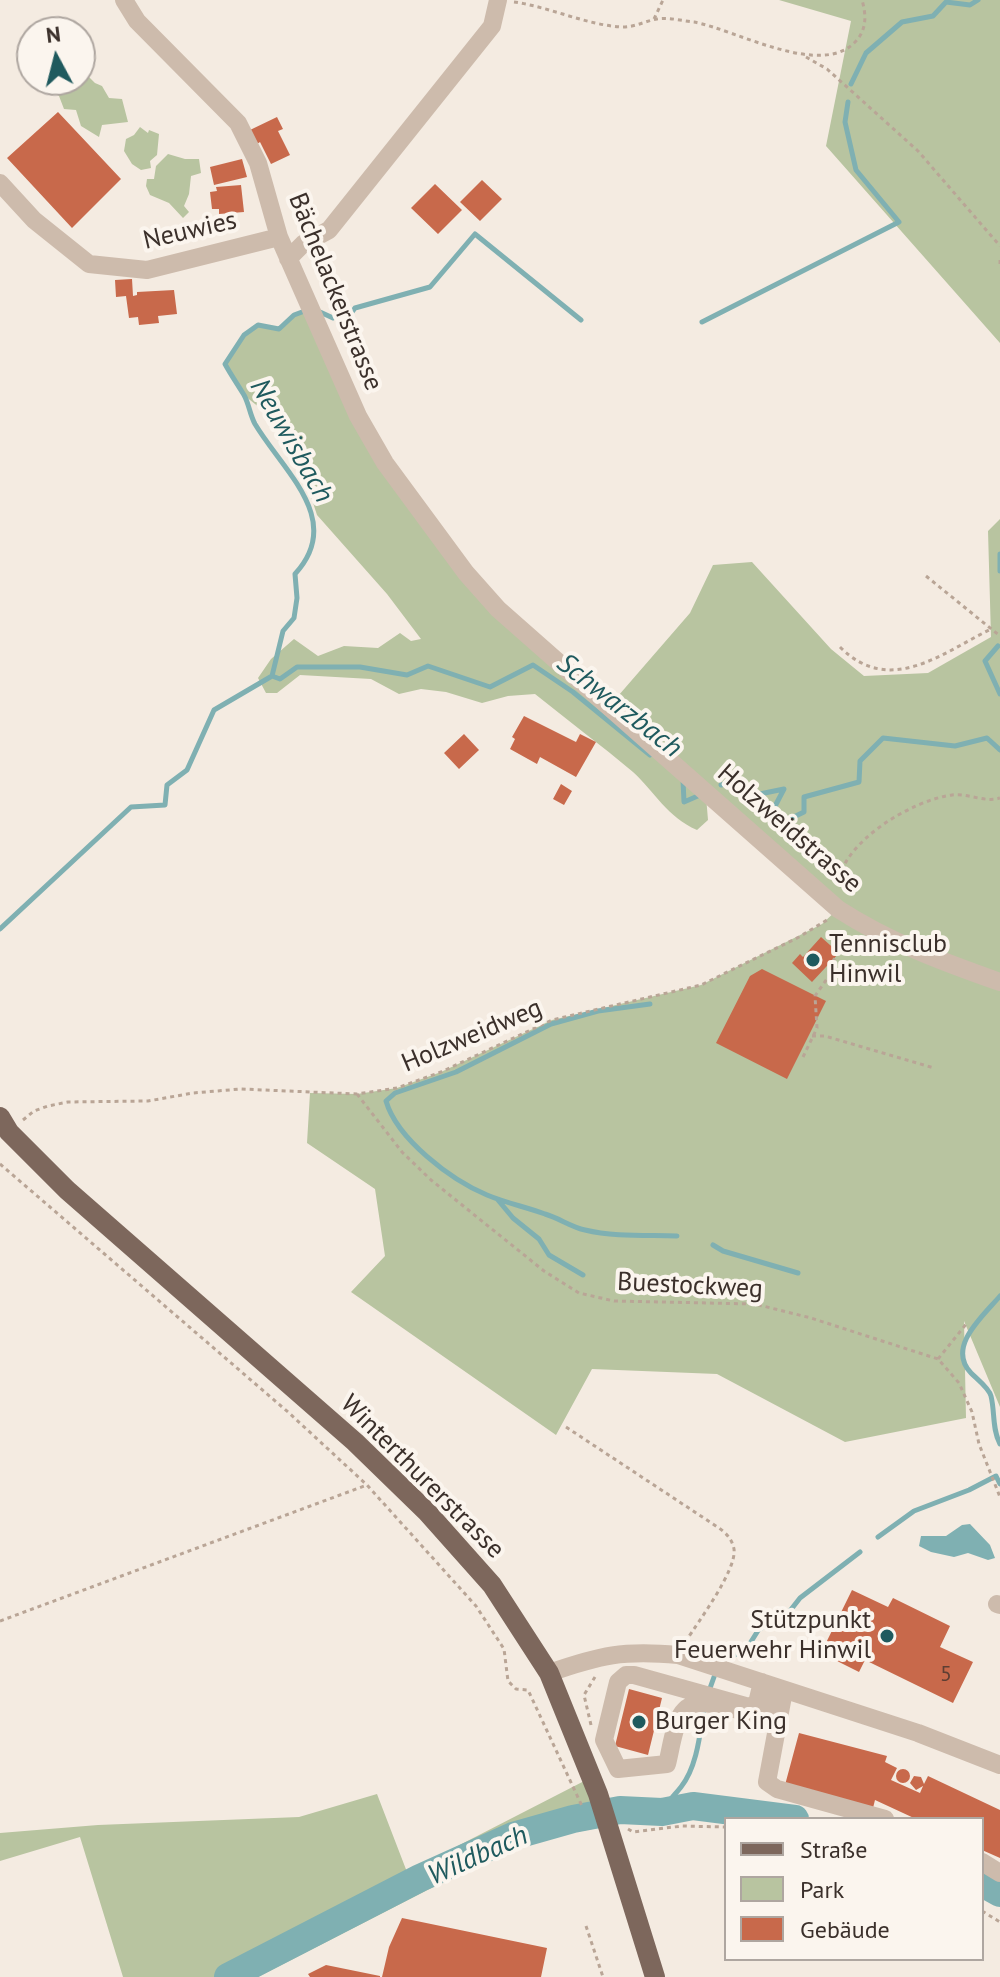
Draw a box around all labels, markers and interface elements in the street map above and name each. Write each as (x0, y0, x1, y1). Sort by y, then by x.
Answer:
north arrow (16, 16, 96, 96)
text: N (44, 19, 62, 49)
street label: Bächelackerstrasse (281, 189, 389, 395)
street label: Neuwies (140, 205, 240, 257)
water label: Neuwisbach (242, 373, 340, 509)
water label: Schwarzbach (550, 647, 688, 765)
street label: Holzweidstrasse (711, 758, 867, 900)
place label: Tennisclub Hinwil (829, 929, 947, 990)
marker: Tennisclub Hinwil (804, 951, 822, 969)
street label: Holzweidweg (397, 992, 547, 1080)
street label: Buestockweg (616, 1267, 764, 1305)
street label: Winterthurerstrasse (334, 1389, 510, 1565)
place label: Stützpunkt Feuerwehr Hinwil (674, 1605, 871, 1666)
marker: Stützpunkt Feuerwehr Hinwil (878, 1627, 896, 1645)
house number: 5 (940, 1662, 952, 1688)
place label: Burger King (655, 1706, 787, 1738)
marker: Burger King (630, 1713, 648, 1731)
legend (724, 1817, 984, 1961)
water label: Wildbach (423, 1819, 533, 1893)
text: Straße (800, 1834, 867, 1865)
text: Park (800, 1874, 844, 1905)
text: Gebäude (800, 1914, 890, 1945)

